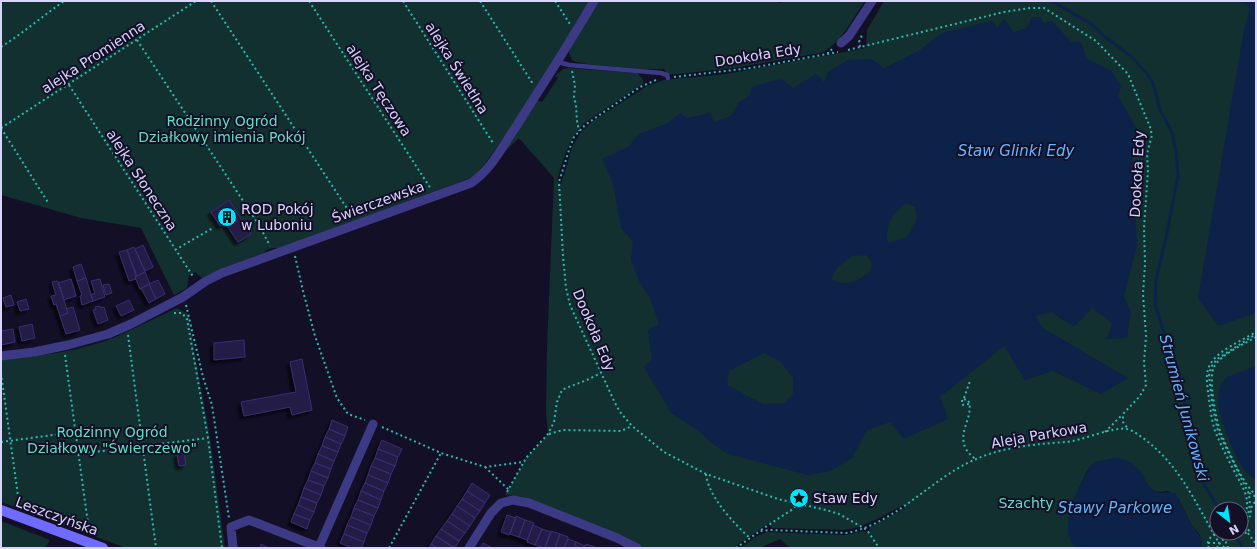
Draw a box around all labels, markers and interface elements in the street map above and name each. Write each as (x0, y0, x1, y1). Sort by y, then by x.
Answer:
street label: alejka Promienna (38, 17, 148, 97)
street label: alejka Świetlna (422, 18, 493, 117)
street label: Dookoła Edy (714, 40, 802, 70)
street label: alejka Tęczowa (343, 41, 415, 139)
park label: Rodzinny Ogród Działkowy imienia Pokój (138, 113, 306, 145)
street label: alejka Słoneczna (103, 126, 181, 234)
street label: Dookoła Edy (1127, 130, 1147, 218)
water label: Staw Glinki Edy (958, 142, 1075, 160)
street label: Świerczewska (329, 177, 426, 226)
place label: ROD Pokój w Luboniu (241, 201, 314, 233)
building icon: ROD Pokój w Luboniu (216, 206, 238, 228)
street label: Dookoła Edy (570, 287, 618, 373)
water label: Strumień Junikowski (1156, 332, 1213, 484)
street label: Aleja Parkowa (990, 419, 1088, 451)
park label: Rodzinny Ogród Działkowy "Świerczewo" (27, 424, 197, 456)
place icon: Staw Edy (788, 487, 810, 509)
place label: Staw Edy (813, 490, 878, 506)
street label: Leszczyńska (14, 494, 100, 538)
park label: Szachty (998, 495, 1054, 511)
water label: Stawy Parkowe (1058, 499, 1172, 517)
north arrow (1209, 501, 1249, 541)
text: N (1227, 521, 1241, 537)

